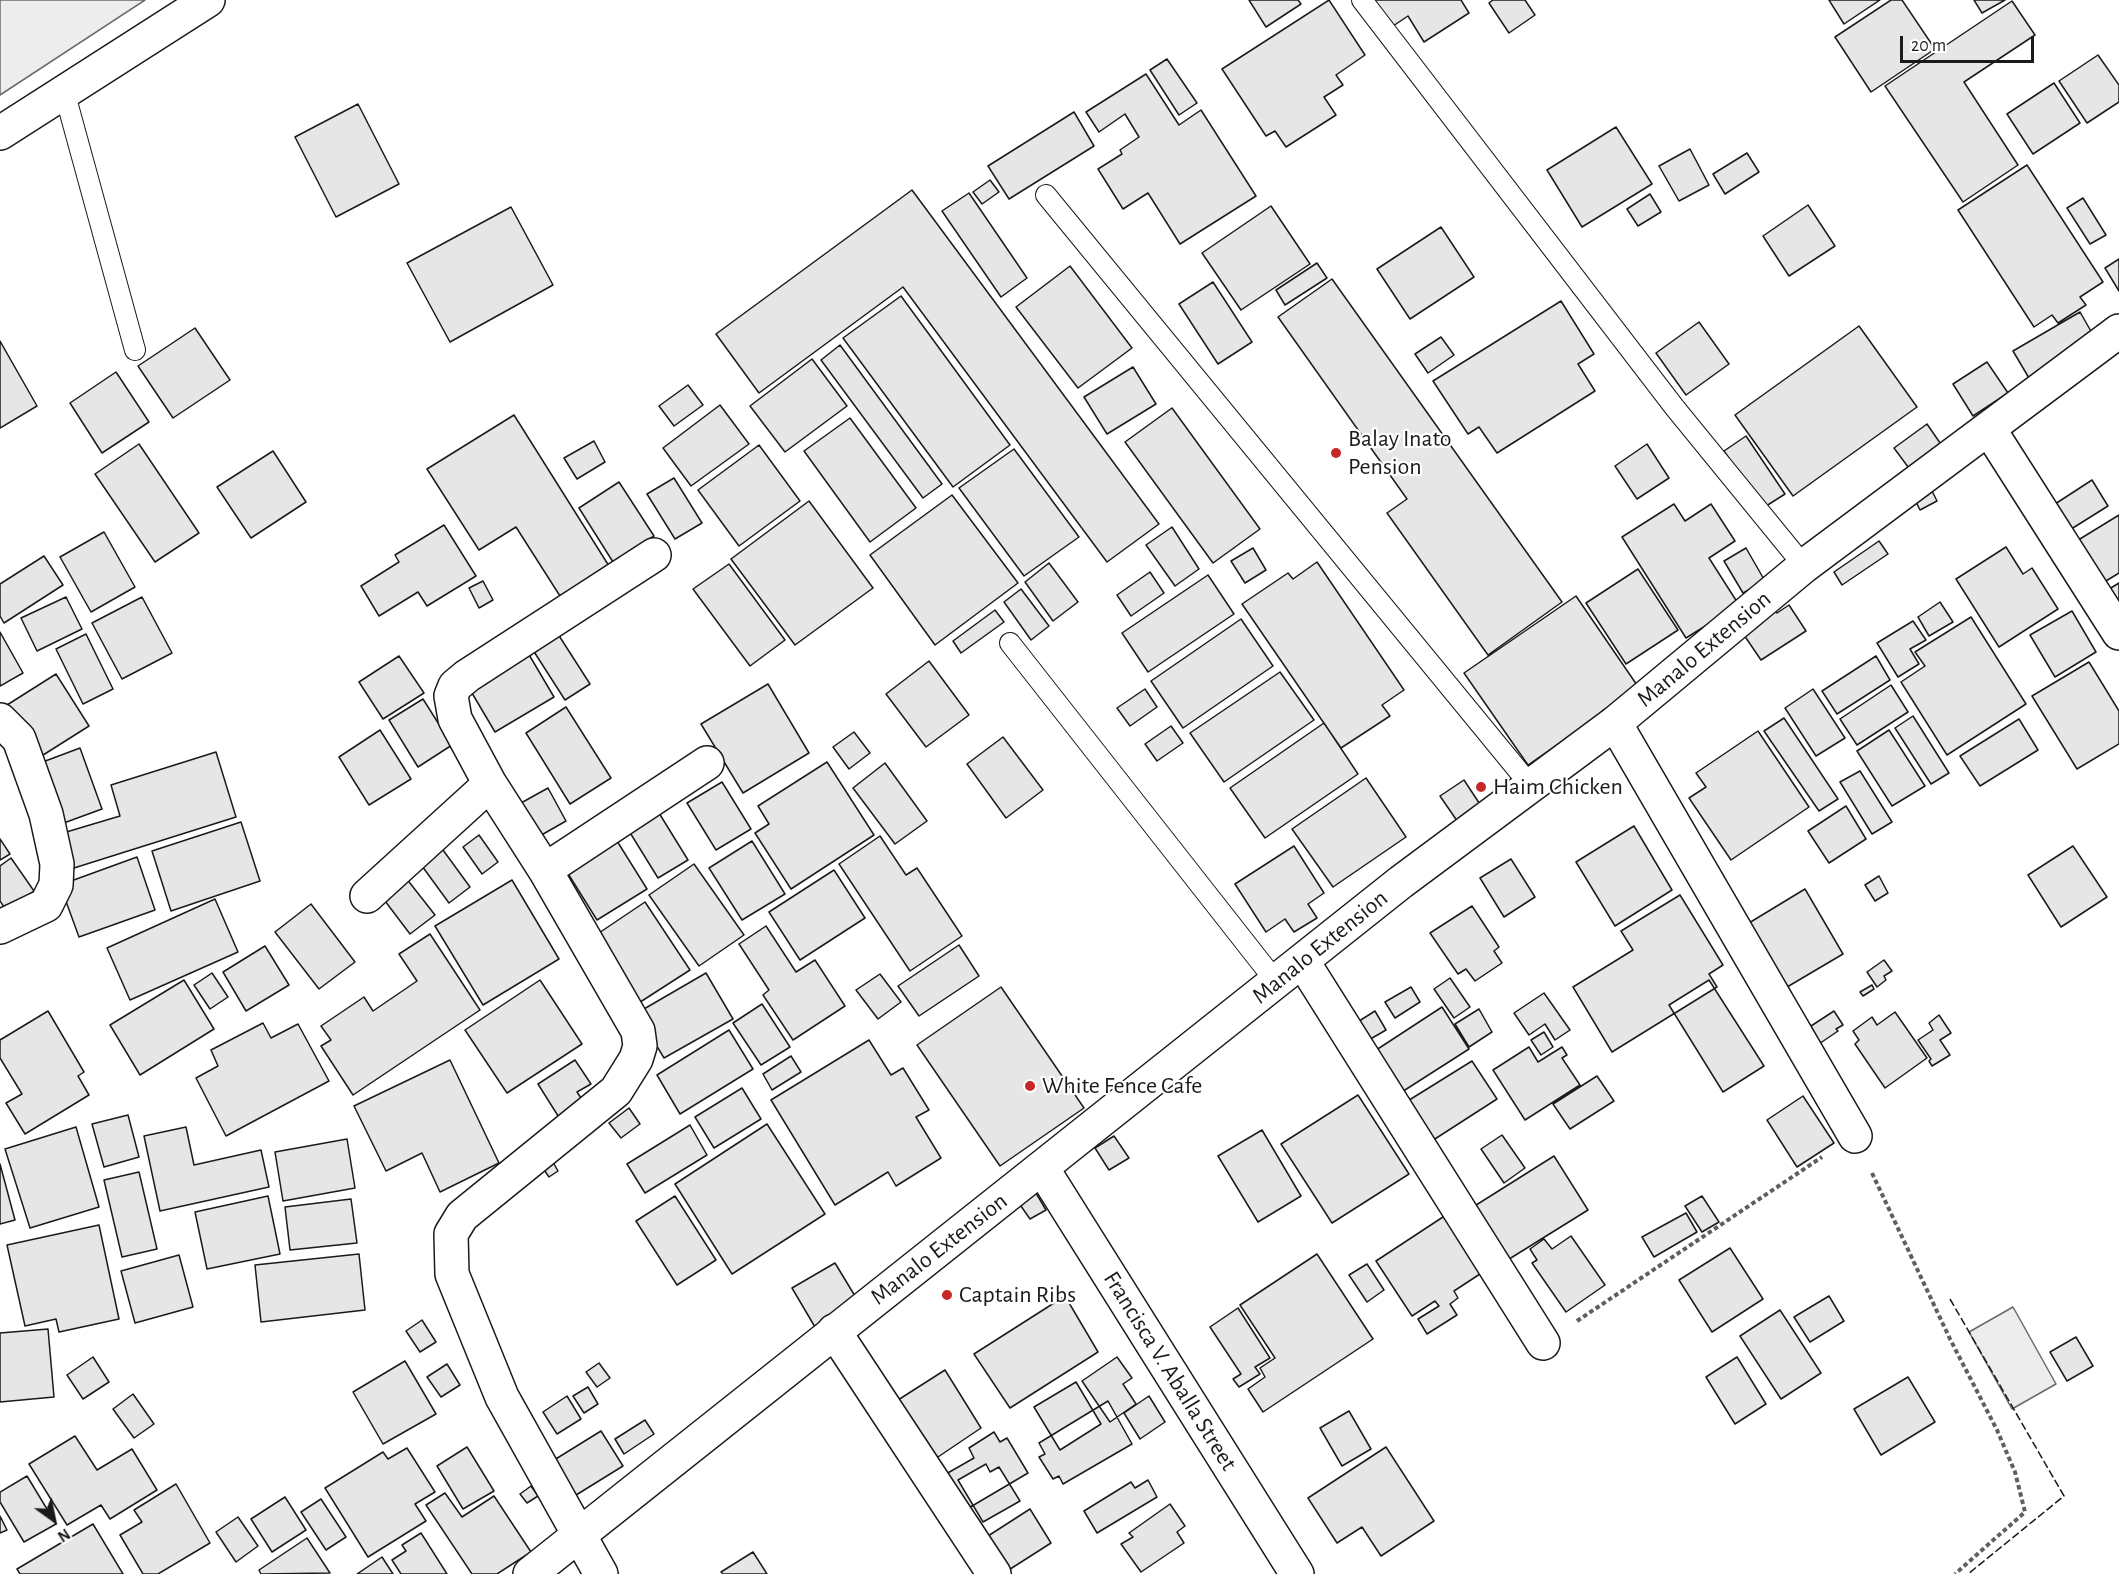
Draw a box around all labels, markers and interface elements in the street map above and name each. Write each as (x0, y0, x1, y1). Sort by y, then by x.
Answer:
scale bar (1903, 24, 2036, 62)
text: 20 m (1911, 37, 1946, 55)
place label: Balay Inato Pension (1348, 425, 1452, 481)
marker: Balay Inato Pension (1329, 446, 1343, 460)
street label: Manalo Extension (1631, 585, 1777, 713)
place label: Haim Chicken (1493, 773, 1623, 801)
marker: Haim Chicken (1474, 780, 1488, 794)
street label: Manalo Extension (1246, 884, 1394, 1010)
place label: White Fence Cafe (1042, 1072, 1202, 1100)
marker: White Fence Cafe (1023, 1079, 1037, 1093)
street label: Manalo Extension (865, 1187, 1013, 1311)
street label: Francisca V. Aballa Street (1097, 1266, 1243, 1476)
place label: Captain Ribs (959, 1281, 1076, 1309)
marker: Captain Ribs (940, 1288, 954, 1302)
north arrow (24, 1490, 84, 1550)
text: N (55, 1525, 73, 1545)

